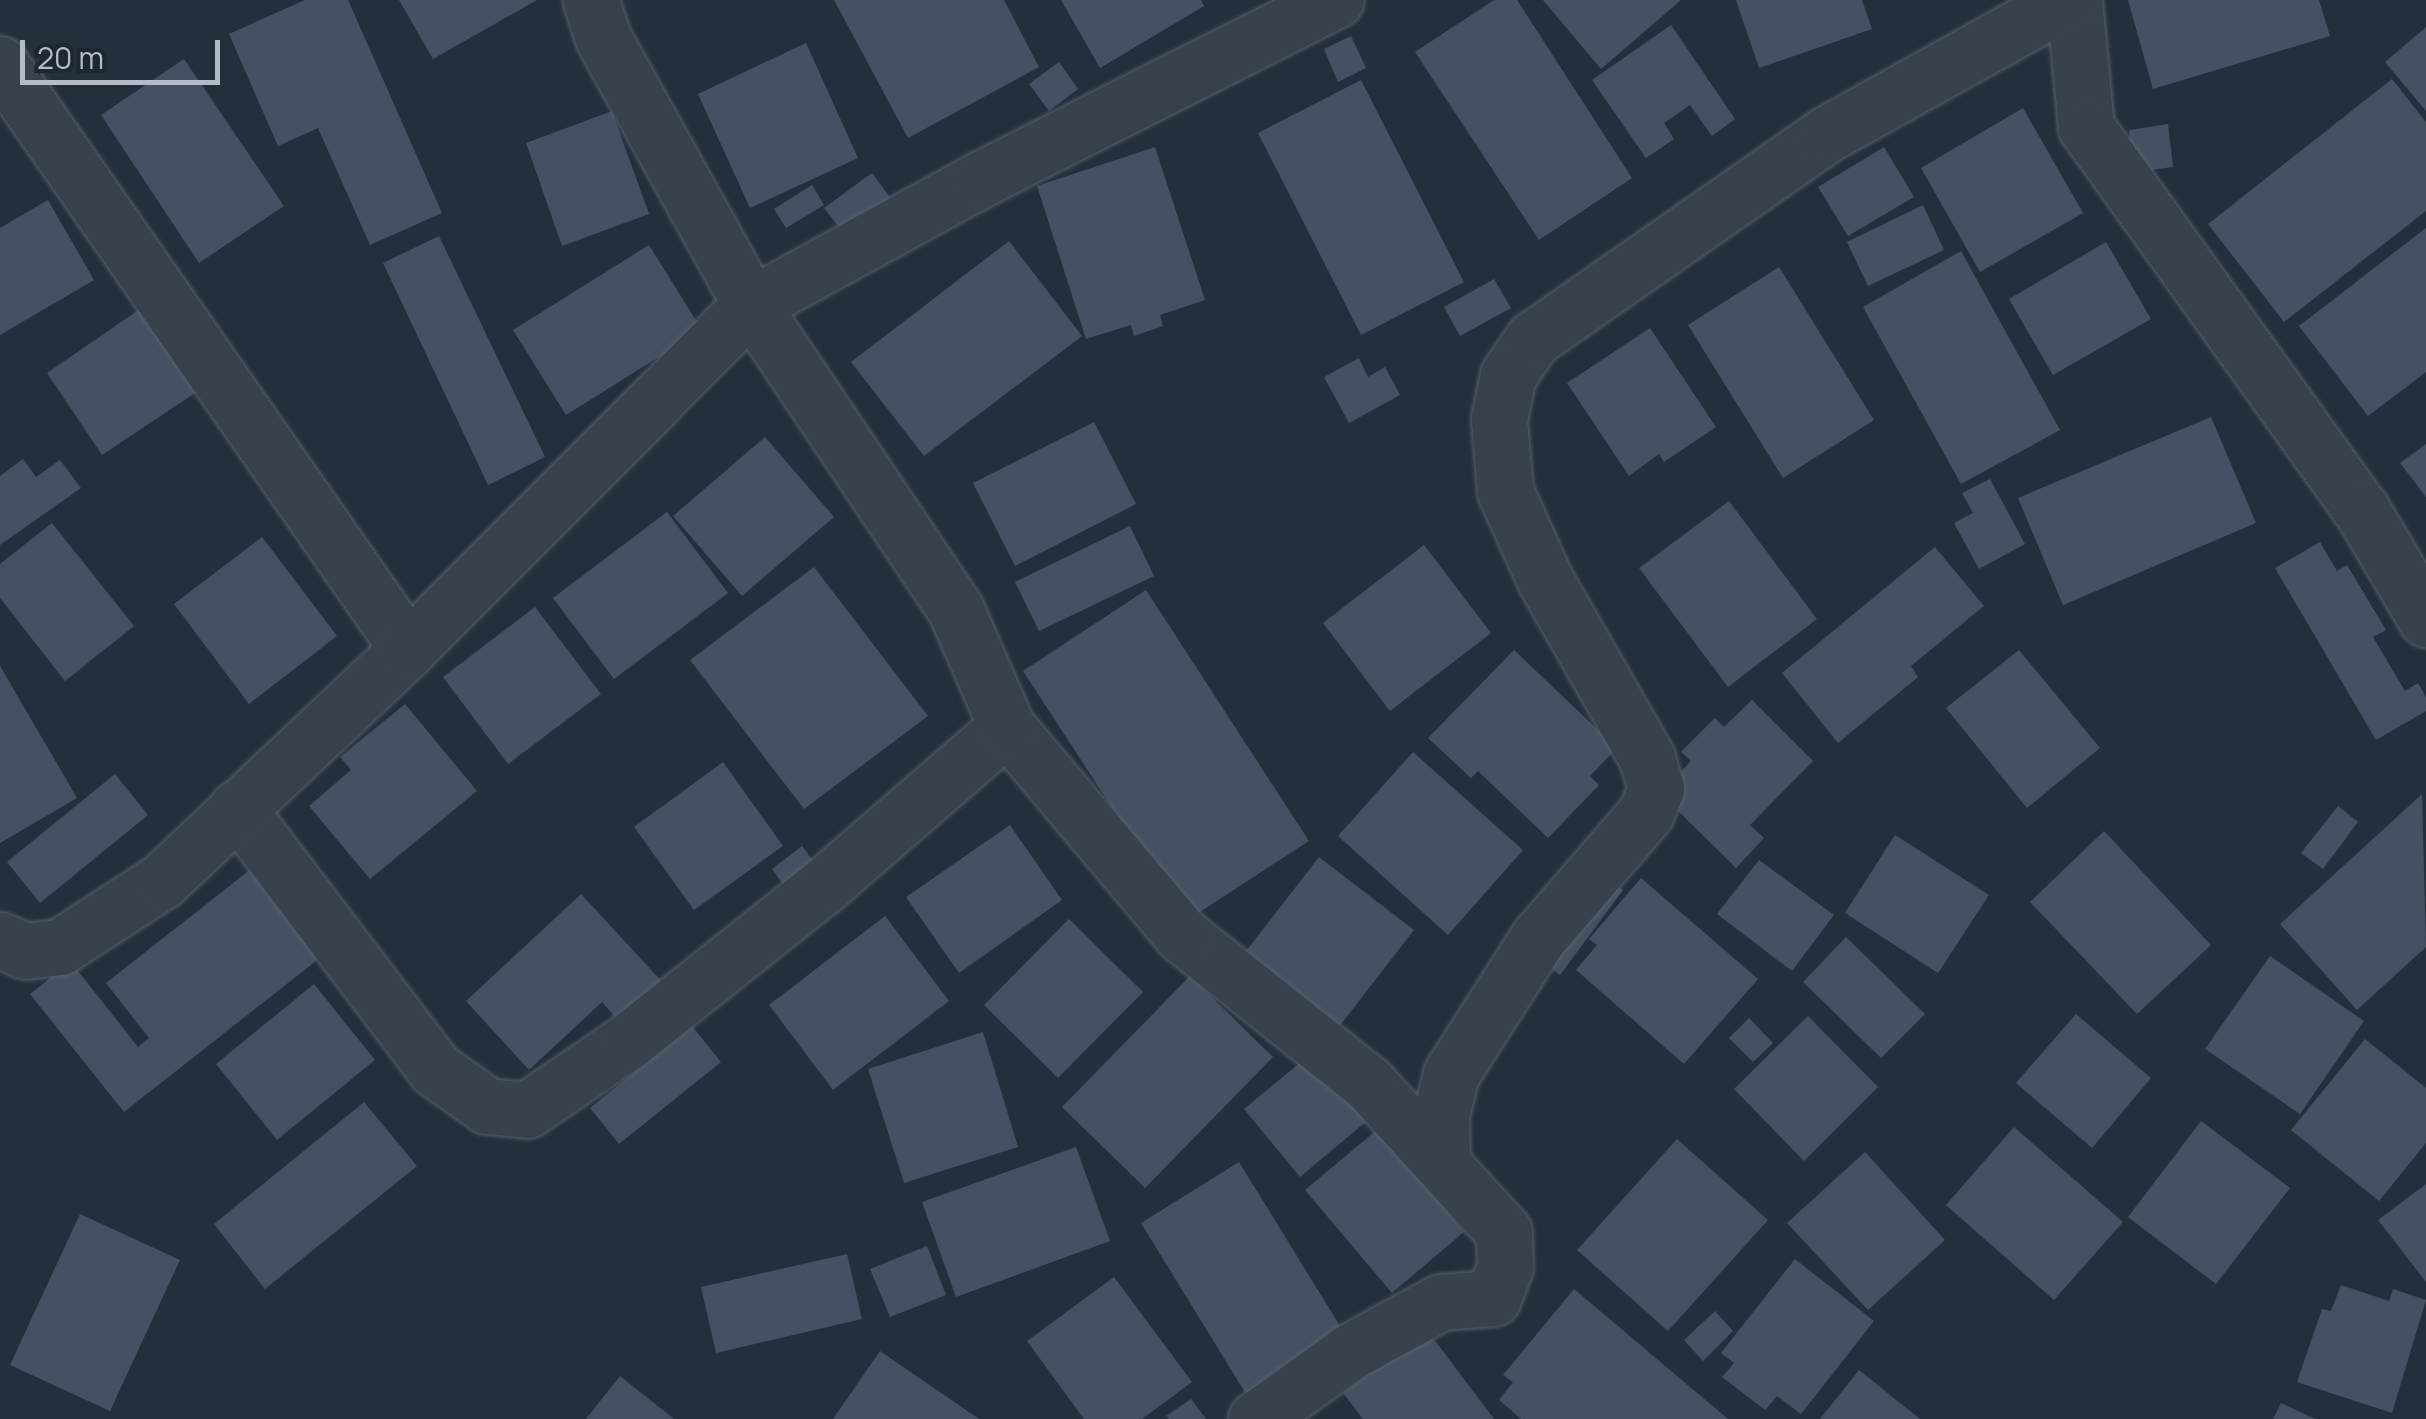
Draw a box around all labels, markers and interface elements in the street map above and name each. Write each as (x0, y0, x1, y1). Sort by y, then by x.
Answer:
scale bar (25, 20, 225, 82)
text: 20 m (37, 37, 104, 78)

